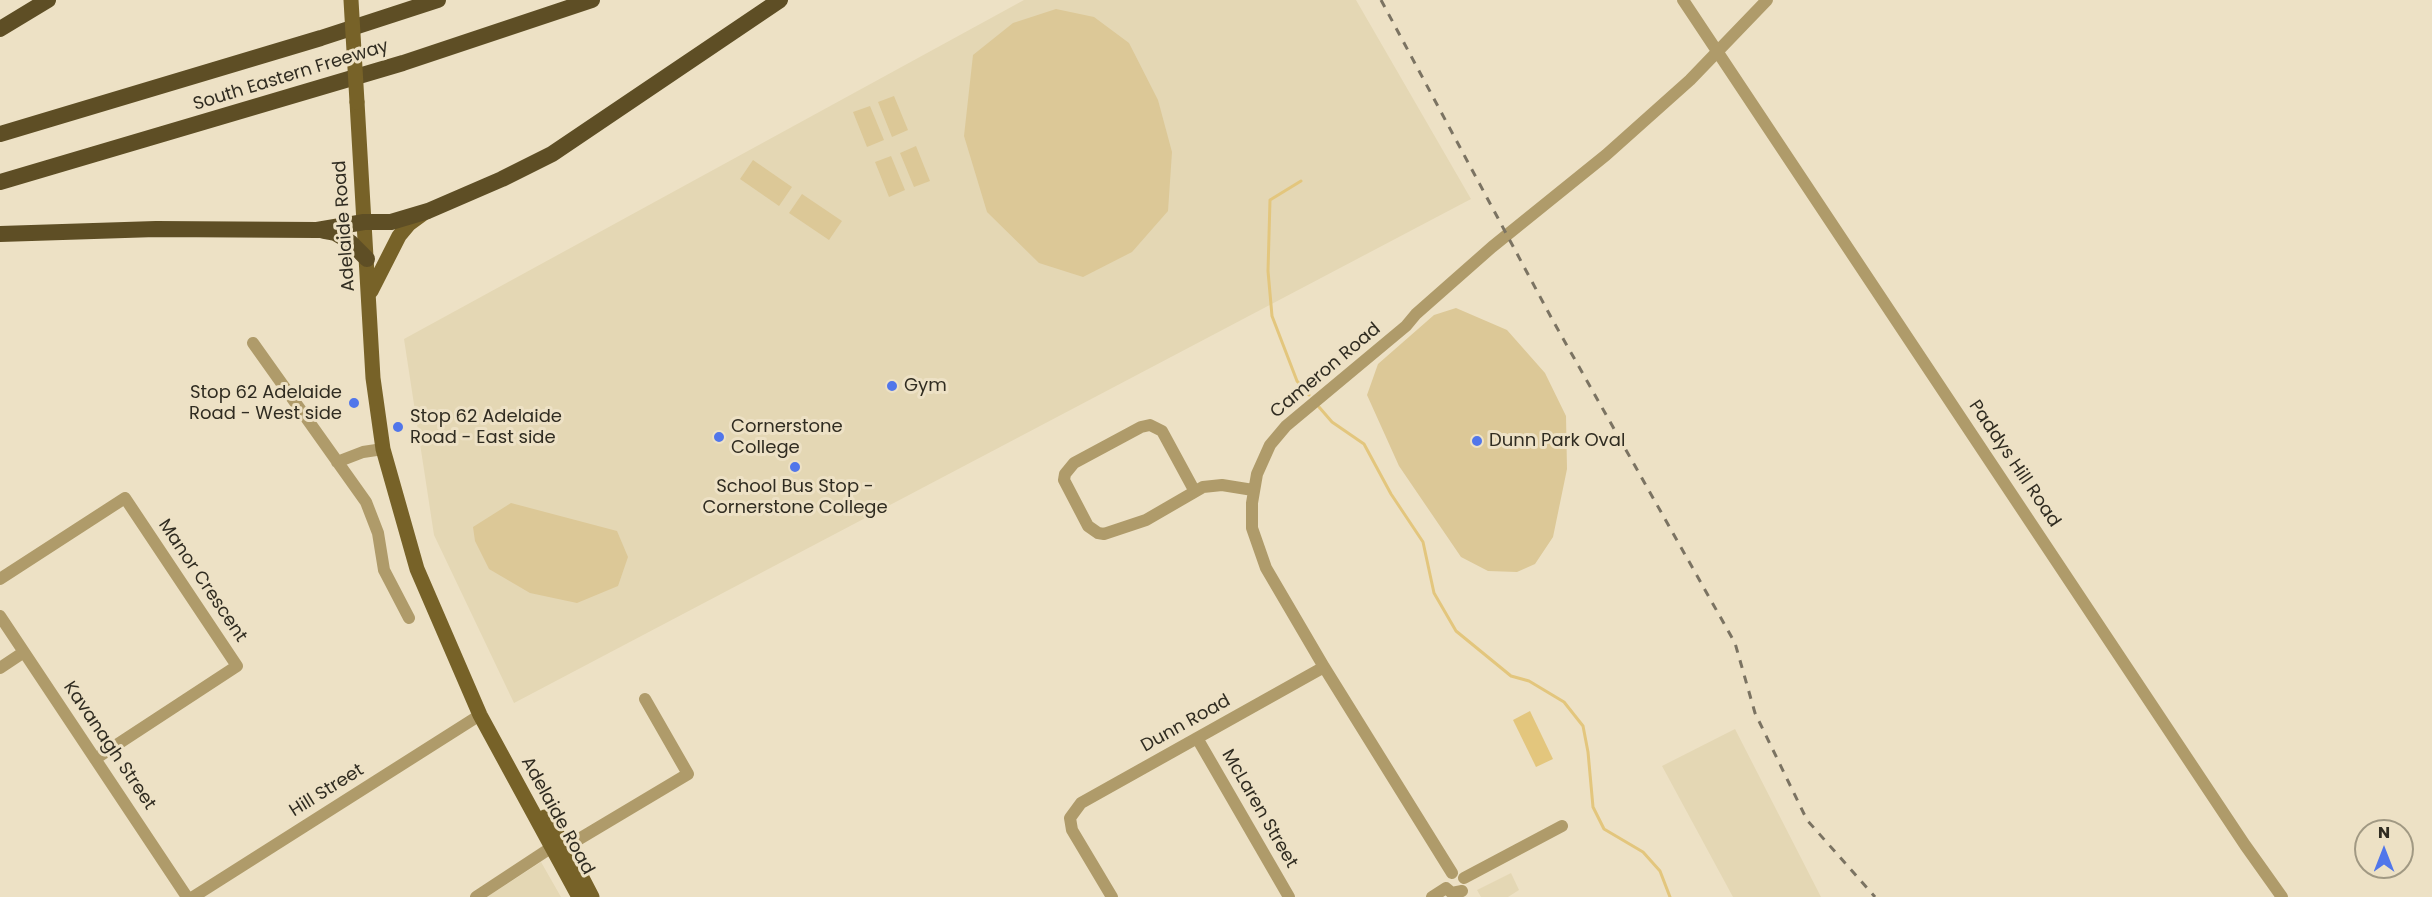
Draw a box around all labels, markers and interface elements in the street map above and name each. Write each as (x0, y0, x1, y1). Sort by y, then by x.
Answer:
street label: South Eastern Freeway (191, 36, 391, 116)
street label: Adelaide Road (330, 160, 360, 292)
street label: Cameron Road (1267, 319, 1385, 423)
place label: Gym (904, 375, 947, 397)
marker: Gym (885, 379, 899, 393)
place label: Stop 62 Adelaide Road - West side (189, 382, 342, 424)
marker: Stop 62 Adelaide Road - West side (347, 396, 361, 410)
street label: Paddys Hill Road (1963, 396, 2065, 532)
place label: Stop 62 Adelaide Road - East side (410, 406, 562, 448)
place label: Cornerstone College (731, 416, 843, 458)
marker: Stop 62 Adelaide Road - East side (391, 420, 405, 434)
marker: Cornerstone College (712, 430, 726, 444)
place label: Dunn Park Oval (1489, 430, 1625, 452)
marker: Dunn Park Oval (1470, 434, 1484, 448)
marker: School Bus Stop - Cornerstone College (788, 460, 802, 474)
place label: School Bus Stop - Cornerstone College (702, 476, 888, 518)
street label: Manor Crescent (153, 515, 251, 647)
street label: Kavanagh Street (58, 678, 160, 814)
street label: Dunn Road (1138, 691, 1234, 757)
street label: McLaren Street (1216, 746, 1302, 872)
street label: Adelaide Road (516, 753, 598, 879)
street label: Hill Street (286, 760, 368, 822)
north arrow (2354, 819, 2414, 879)
text: N (2378, 821, 2390, 844)

